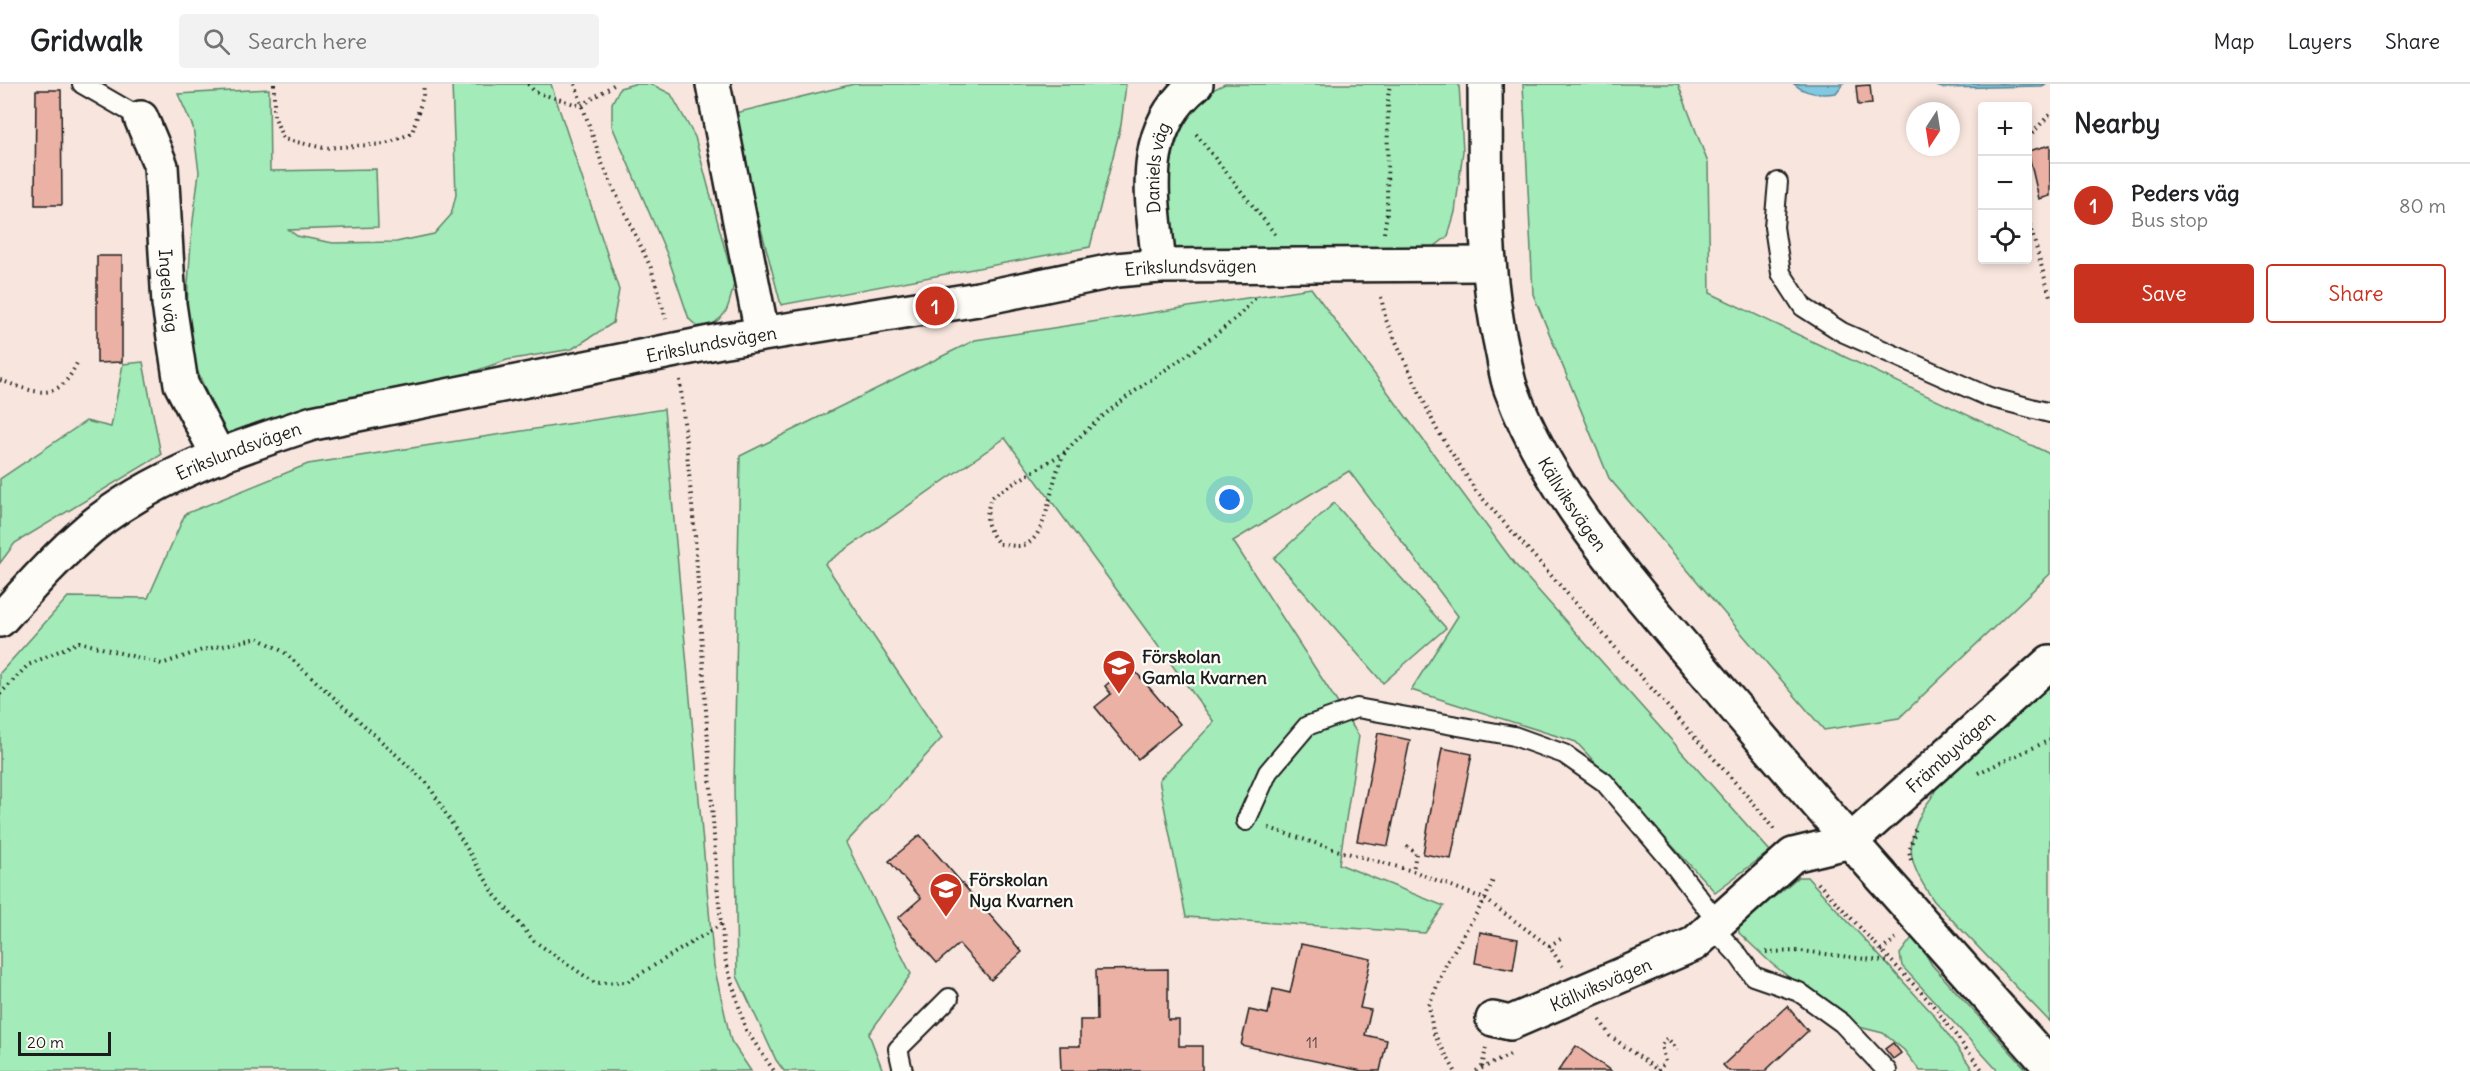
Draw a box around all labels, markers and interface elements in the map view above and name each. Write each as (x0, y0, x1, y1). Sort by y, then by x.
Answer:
search box (179, 14, 599, 68)
text: Gridwalk (30, 23, 143, 59)
icon: search (200, 25, 233, 58)
text: Search here (248, 27, 367, 55)
text: Map (2214, 28, 2254, 55)
text: Layers (2287, 28, 2352, 55)
text: Share (2385, 28, 2440, 55)
north arrow (1906, 102, 1960, 156)
map controls (1978, 102, 2032, 264)
button: + (1978, 102, 2032, 156)
text: Nearby (2074, 107, 2160, 140)
street label: Daniels väg (1141, 118, 1175, 214)
button: − (1978, 156, 2032, 210)
text: Peders väg (2131, 179, 2239, 207)
text: 1 (2090, 193, 2097, 218)
text: 80 m (2399, 193, 2446, 218)
text: Bus stop (2131, 207, 2208, 232)
button: locate (1978, 210, 2032, 264)
street label: Ingels väg (154, 249, 185, 334)
street label: Erikslundsvägen (1123, 254, 1257, 281)
button: Save (2074, 264, 2254, 323)
button: Share (2266, 264, 2446, 323)
pin: 1 (916, 284, 954, 328)
street label: Erikslundsvägen (644, 320, 778, 367)
street label: Erikslundsvägen (172, 416, 304, 485)
street label: Källviksvägen (1533, 453, 1613, 556)
your location (1215, 485, 1244, 514)
place label: Förskolan Gamla Kvarnen (1142, 645, 1268, 689)
school or university icon: Förskolan Gamla Kvarnen (1101, 648, 1137, 695)
street label: Främbyvägen (1901, 706, 2000, 798)
place label: Förskolan Nya Kvarnen (969, 868, 1074, 912)
school or university icon: Förskolan Nya Kvarnen (928, 871, 964, 918)
street label: Källviksvägen (1546, 952, 1655, 1016)
scale bar (18, 1029, 111, 1056)
text: 20 m (27, 1032, 64, 1052)
house number: 11 (1306, 1033, 1318, 1052)

